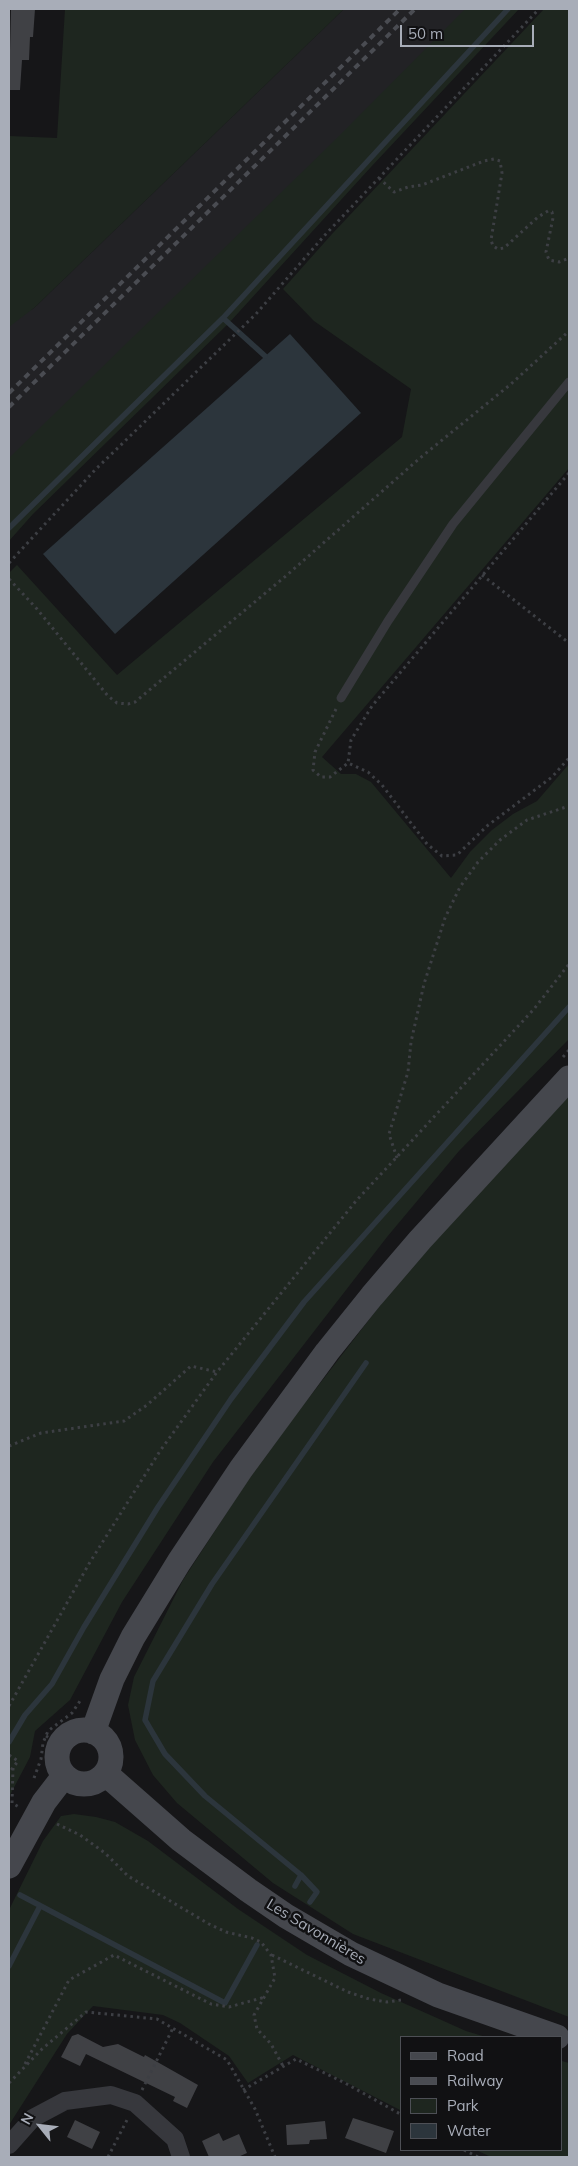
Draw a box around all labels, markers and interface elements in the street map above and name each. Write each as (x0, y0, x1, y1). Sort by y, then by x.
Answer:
scale bar (403, 15, 537, 47)
text: 50 m (408, 24, 443, 43)
street label: Les Savonnières (263, 1895, 369, 1969)
legend (400, 2036, 563, 2151)
text: Road (447, 2046, 484, 2065)
text: Railway (447, 2071, 503, 2090)
text: Park (447, 2096, 479, 2115)
north arrow (15, 2101, 65, 2151)
text: N (16, 2110, 37, 2128)
text: Water (447, 2121, 491, 2140)

